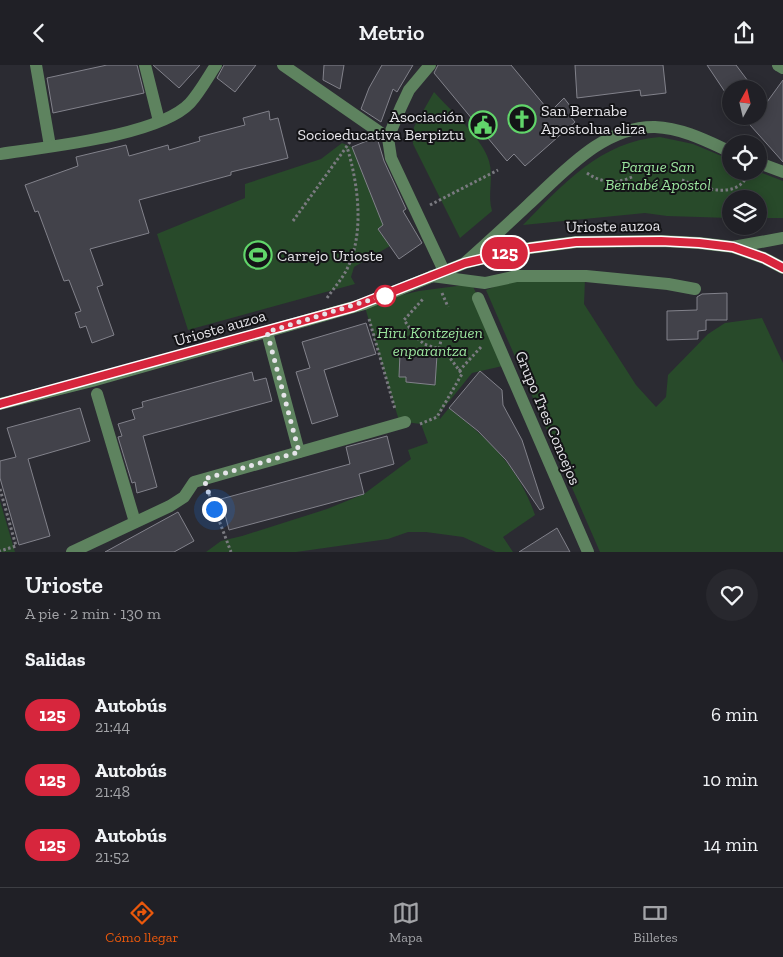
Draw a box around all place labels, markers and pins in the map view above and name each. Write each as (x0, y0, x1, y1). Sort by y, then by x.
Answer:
place label: San Bernabe Apostolua eliza (541, 101, 646, 138)
church icon: San Bernabe Apostolua eliza (507, 104, 537, 134)
place label: Asociación Socioeducativa Berpiztu (298, 107, 465, 144)
public building icon: Asociación Socioeducativa Berpiztu (468, 110, 498, 140)
sports icon: Carrejo Urioste (243, 240, 273, 270)
place label: Carrejo Urioste (277, 246, 383, 265)
unlabelled marker (374, 285, 396, 307)

